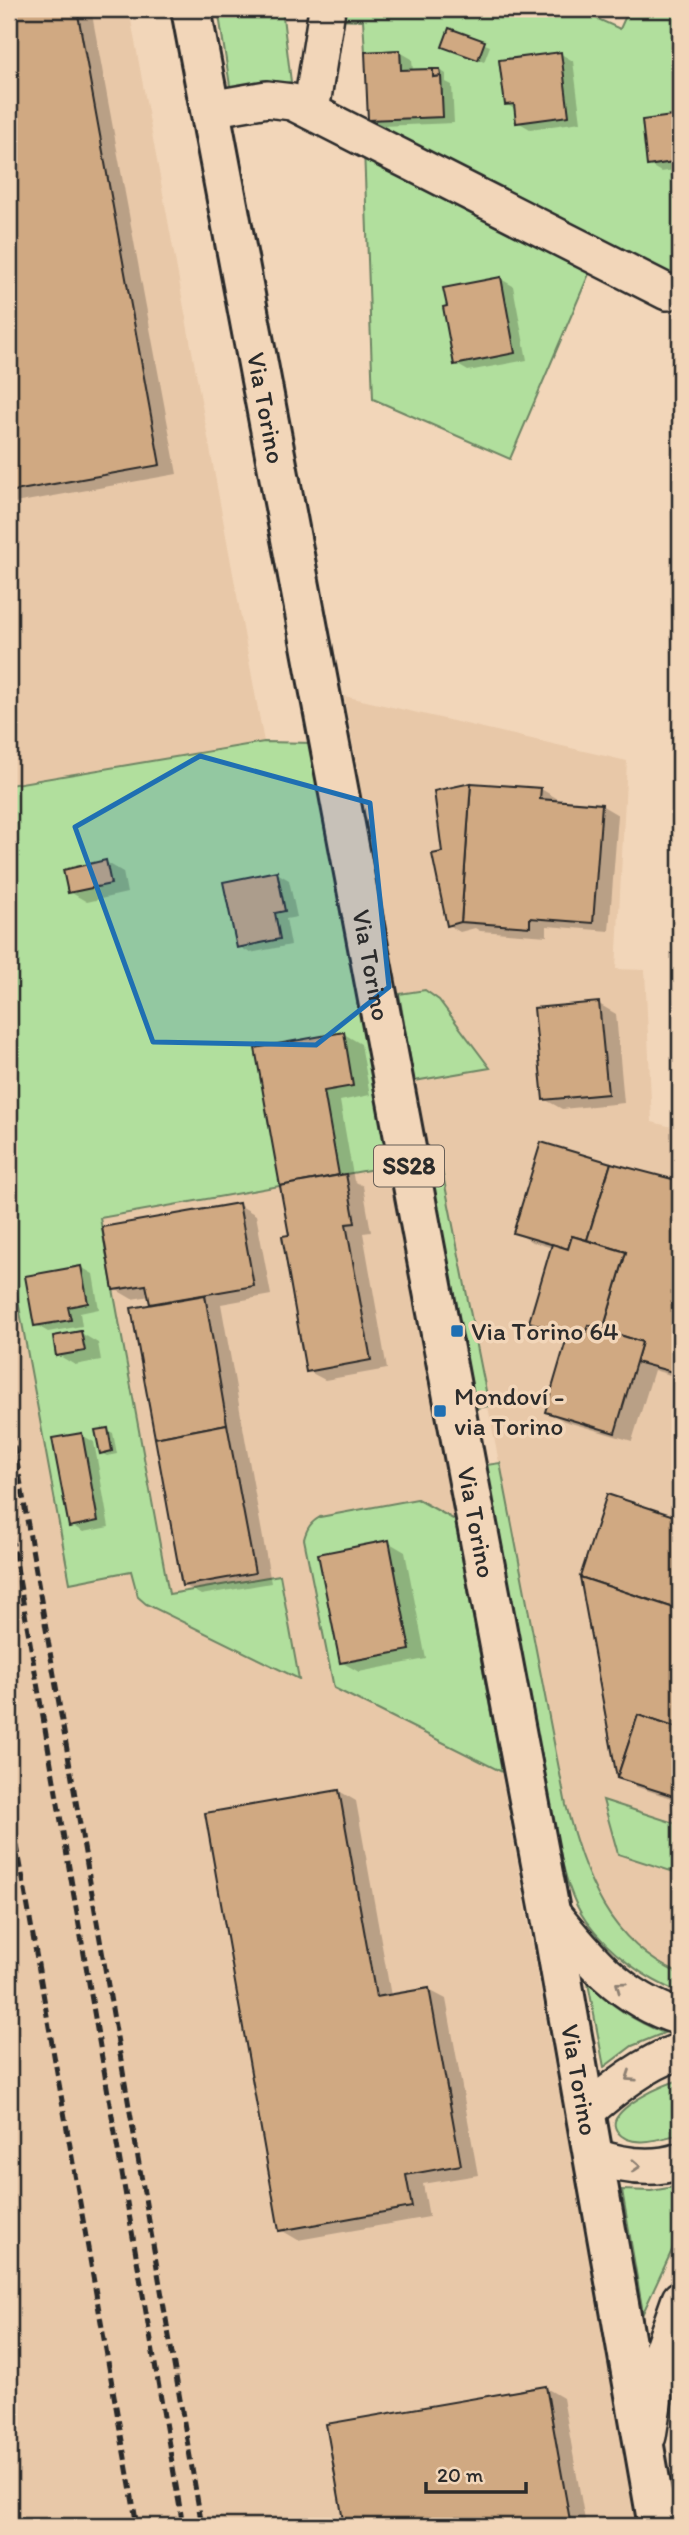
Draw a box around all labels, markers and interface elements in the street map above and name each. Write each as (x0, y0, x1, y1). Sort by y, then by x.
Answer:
street label: Via Torino (240, 350, 292, 466)
street label: Via Torino (345, 907, 398, 1023)
road number: SS28 (374, 1146, 444, 1186)
place label: Via Torino 64 (471, 1315, 619, 1347)
marker: Via Torino 64 (449, 1323, 465, 1339)
place label: Mondoví - via Torino (454, 1380, 565, 1442)
marker: Mondoví - via Torino (432, 1403, 448, 1419)
street label: Via Torino (450, 1464, 503, 1581)
one-way arrow (615, 1982, 628, 1994)
street label: Via Torino (554, 2022, 605, 2138)
one-way arrow (625, 2069, 638, 2081)
one-way arrow (631, 2158, 642, 2173)
scale bar (426, 2451, 526, 2495)
text: 20 m (437, 2462, 484, 2487)

